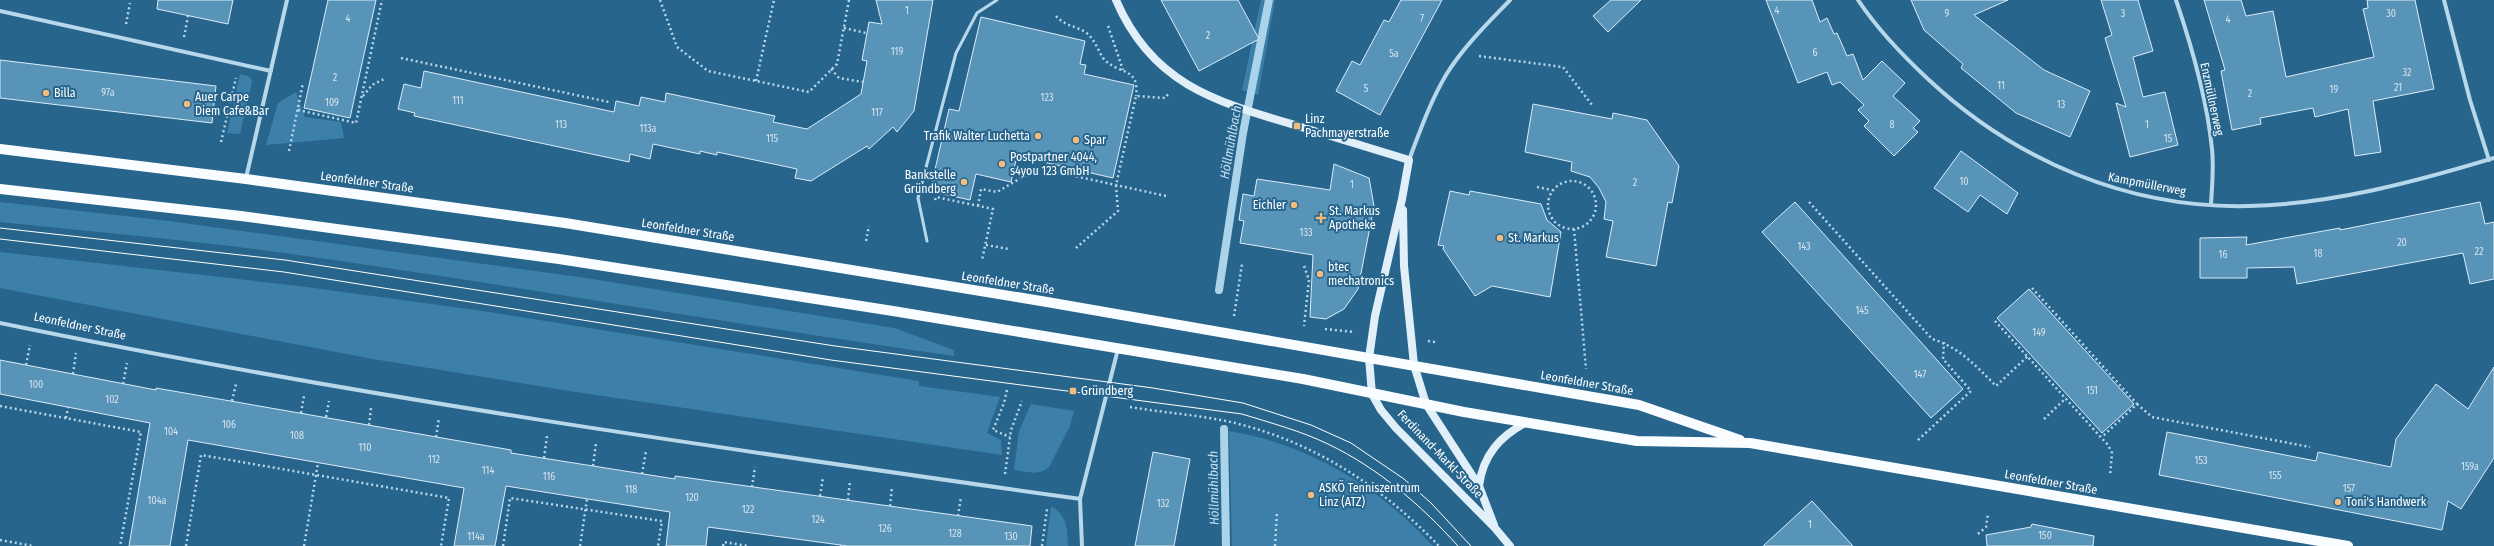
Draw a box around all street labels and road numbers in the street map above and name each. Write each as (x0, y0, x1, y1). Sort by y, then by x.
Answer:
street label: Enzmüllnerweg (2197, 61, 2227, 137)
street label: Leonfeldner Straße (320, 169, 414, 195)
street label: Kampmüllerweg (2107, 170, 2187, 198)
street label: Leonfeldner Straße (641, 216, 735, 244)
street label: Leonfeldner Straße (961, 269, 1055, 297)
street label: Leonfeldner Straße (33, 309, 127, 343)
street label: Leonfeldner Straße (1540, 368, 1634, 398)
street label: Ferdinand-Markl-Straße (1394, 407, 1486, 501)
street label: Leonfeldner Straße (2004, 467, 2098, 497)

